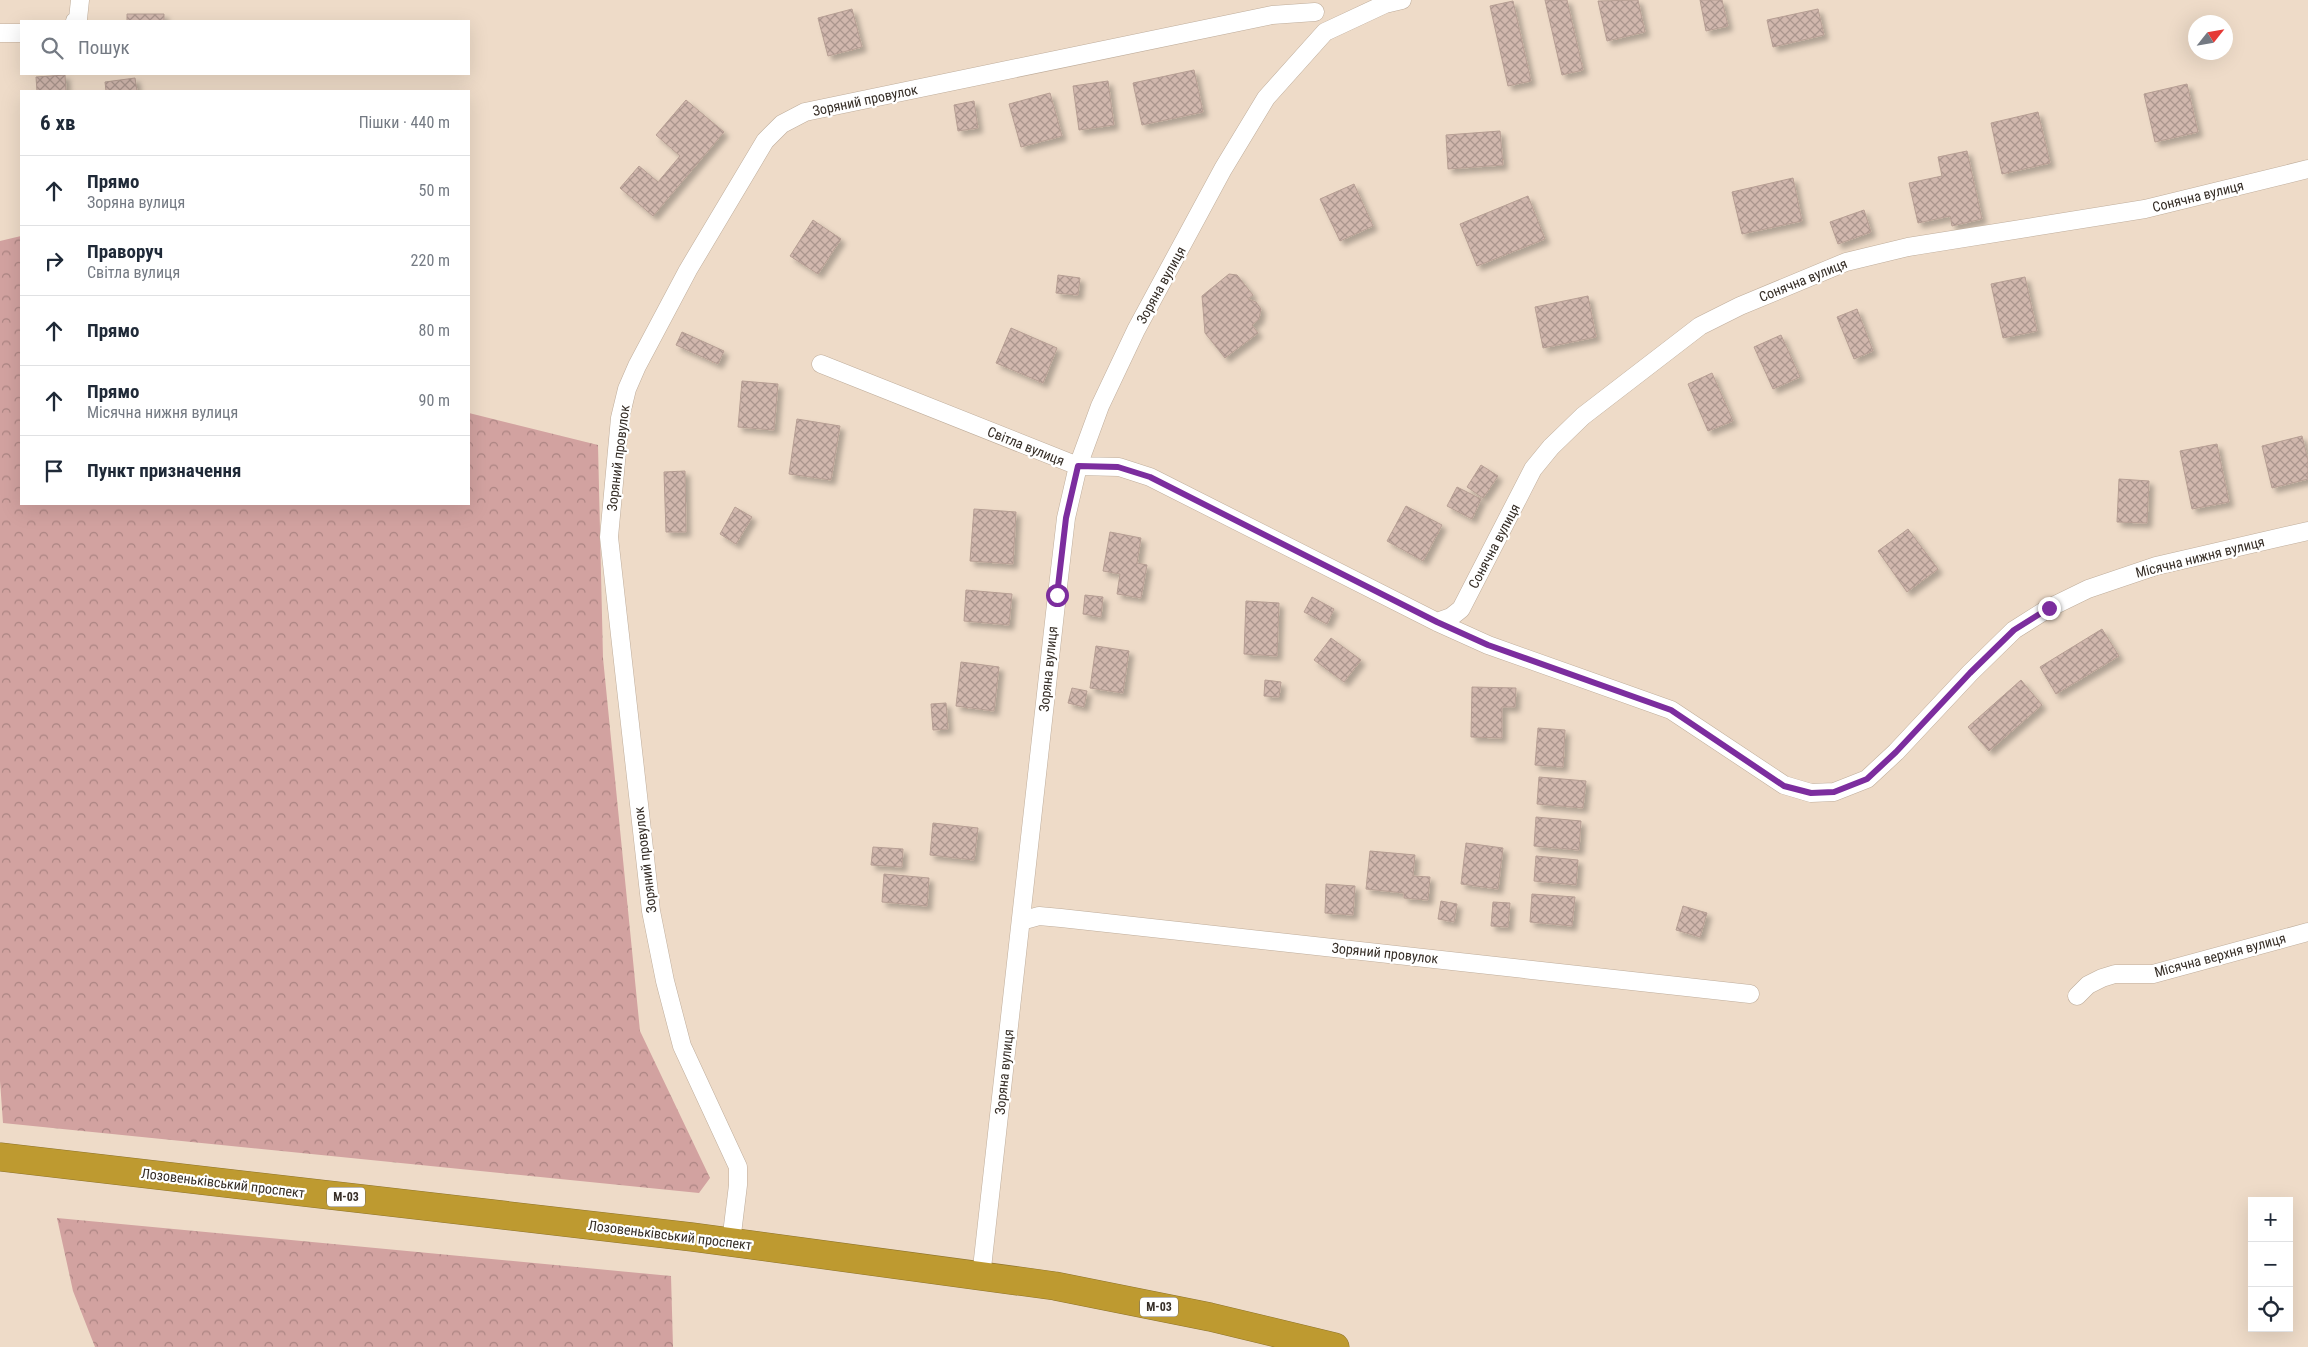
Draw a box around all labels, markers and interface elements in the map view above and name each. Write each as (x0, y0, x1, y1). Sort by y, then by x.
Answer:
north arrow (2188, 15, 2233, 60)
search box (20, 20, 470, 75)
icon: search (38, 34, 66, 62)
text: Пошук (78, 36, 130, 59)
street label: Зоряний провулок (811, 81, 919, 119)
text: 6 хв (40, 111, 75, 135)
text: Пішки · 440 m (359, 113, 450, 132)
text: Прямо (87, 170, 140, 193)
icon: ahead (40, 177, 68, 205)
street label: Сонячна вулиця (2151, 177, 2245, 215)
text: 50 m (418, 181, 450, 200)
text: Зоряна вулиця (87, 193, 185, 212)
text: Праворуч (87, 240, 163, 263)
street label: Зоряна вулиця (1133, 244, 1189, 326)
icon: right (40, 247, 68, 275)
text: 220 m (411, 251, 450, 270)
street label: Сонячна вулиця (1757, 255, 1849, 305)
text: Світла вулиця (87, 263, 180, 282)
icon: ahead (40, 317, 68, 345)
text: Прямо (87, 319, 140, 342)
text: 80 m (418, 321, 450, 340)
text: Прямо (87, 380, 140, 403)
icon: ahead (40, 387, 68, 415)
text: 90 m (418, 391, 450, 410)
text: Місячна нижня вулиця (87, 403, 238, 422)
street label: Зоряний провулок (604, 404, 632, 512)
street label: Світла вулиця (985, 423, 1067, 469)
icon: arrive (40, 457, 68, 485)
text: Пункт призначення (87, 459, 241, 482)
street label: Сонячна вулиця (1465, 501, 1523, 591)
street label: Місячна нижня вулиця (2134, 533, 2266, 581)
route start (1046, 584, 1069, 607)
route end (2038, 597, 2061, 620)
street label: Зоряна вулиця (1036, 625, 1060, 713)
street label: Зоряний провулок (631, 806, 659, 914)
street label: Місячна верхня вулиця (2153, 930, 2287, 980)
street label: Зоряний провулок (1331, 939, 1439, 967)
street label: Зоряна вулиця (992, 1028, 1016, 1116)
street label: Лозовеньківський проспект (140, 1165, 306, 1201)
road number: М-03 (327, 1188, 365, 1206)
map controls (2248, 1197, 2293, 1332)
button: + (2248, 1197, 2293, 1242)
street label: Лозовеньківський проспект (587, 1217, 753, 1253)
button: − (2248, 1242, 2293, 1287)
button: locate (2248, 1287, 2293, 1332)
road number: М-03 (1140, 1298, 1178, 1316)

